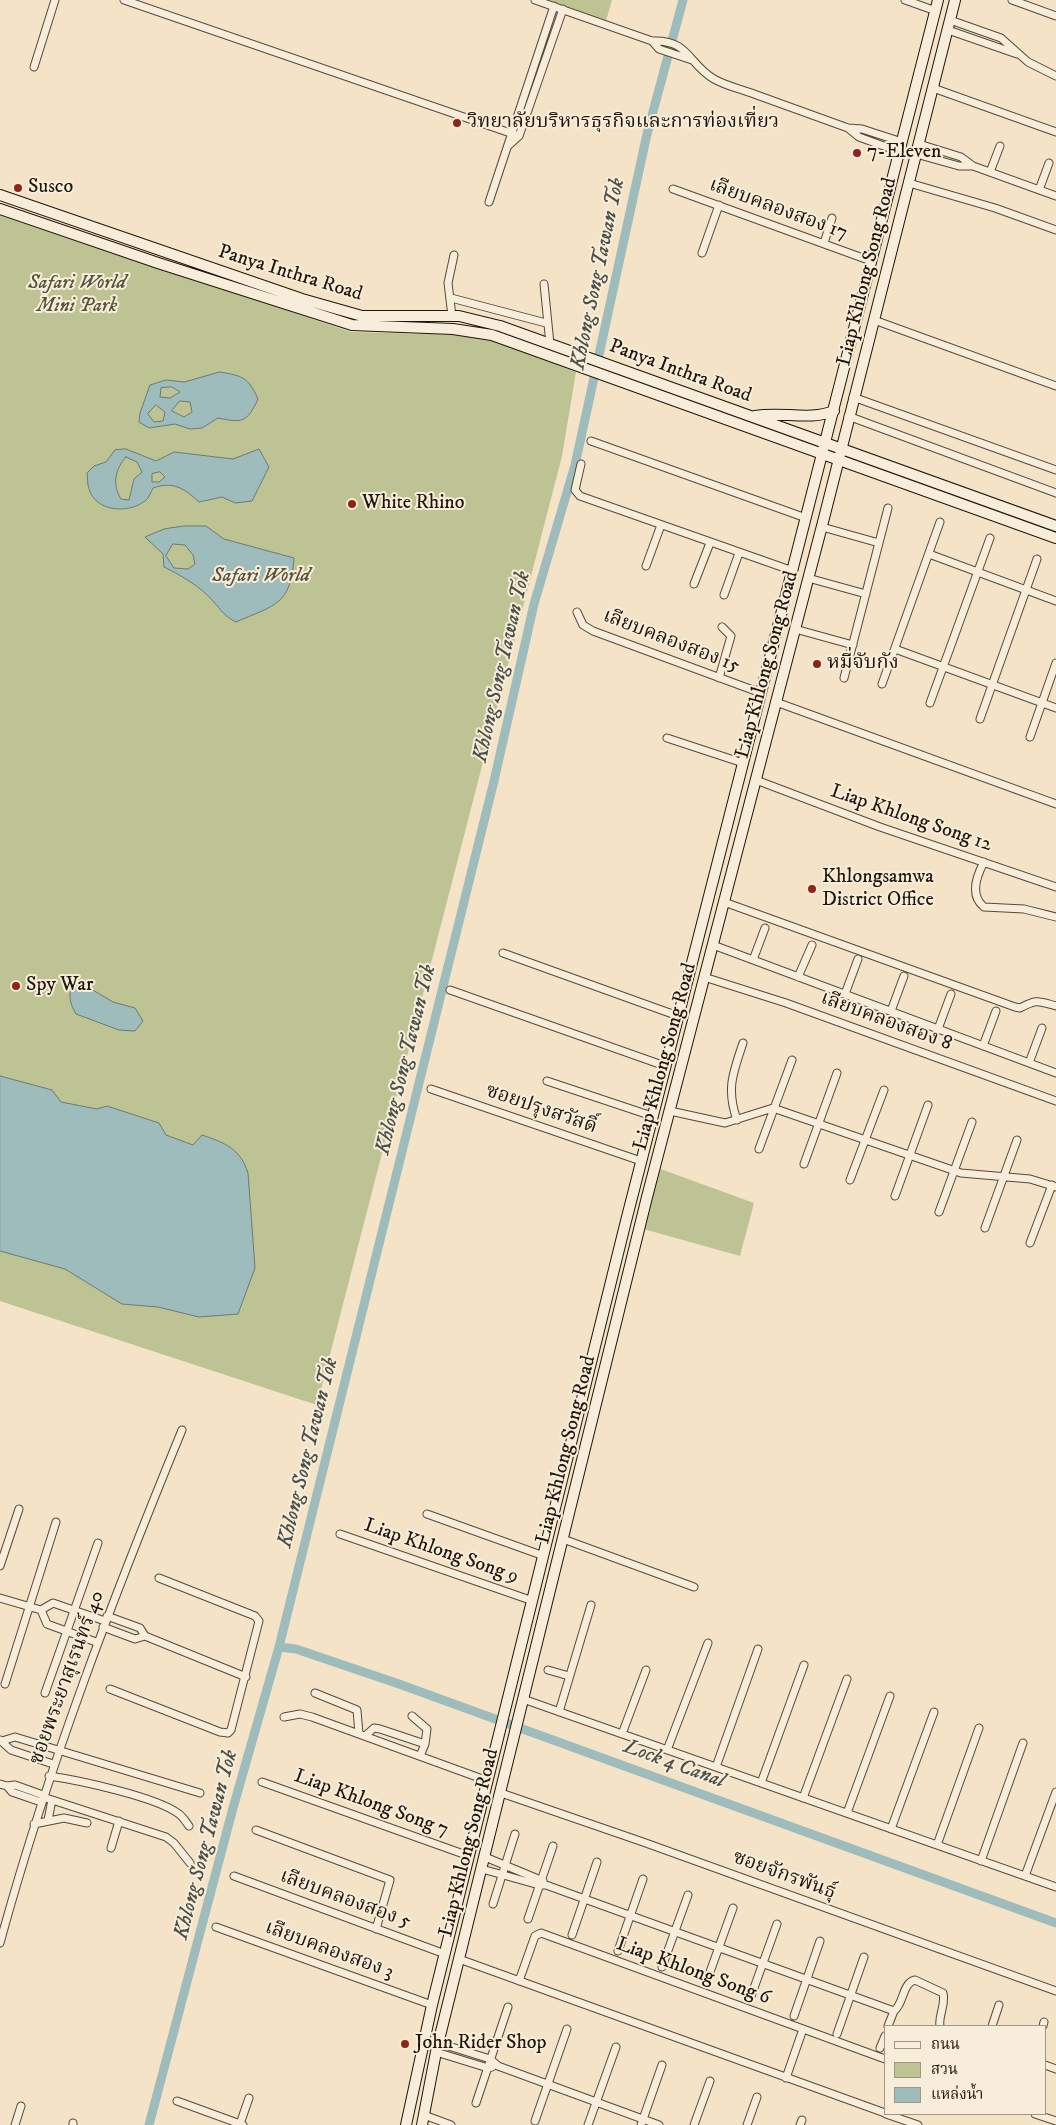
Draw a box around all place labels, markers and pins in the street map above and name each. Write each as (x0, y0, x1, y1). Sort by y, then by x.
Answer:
place label: วิทยาลัยบริหารธุรกิจและการท่องเที่ยว (467, 111, 779, 135)
marker: วิทยาลัยบริหารธุรกิจและการท่องเที่ยว (451, 117, 463, 129)
place label: 7-Eleven (867, 141, 942, 165)
marker: 7-Eleven (851, 147, 863, 159)
place label: Susco (28, 176, 73, 200)
marker: Susco (12, 182, 24, 194)
place label: White Rhino (362, 492, 464, 516)
marker: White Rhino (346, 498, 358, 510)
place label: หมี่จับกัง (827, 652, 899, 676)
marker: หมี่จับกัง (811, 658, 823, 670)
place label: Khlongsamwa District Office (822, 866, 934, 913)
marker: Khlongsamwa District Office (806, 883, 818, 895)
place label: Spy War (26, 974, 93, 998)
marker: Spy War (10, 980, 22, 992)
place label: John Rider Shop (415, 2032, 547, 2056)
marker: John Rider Shop (399, 2038, 411, 2050)

